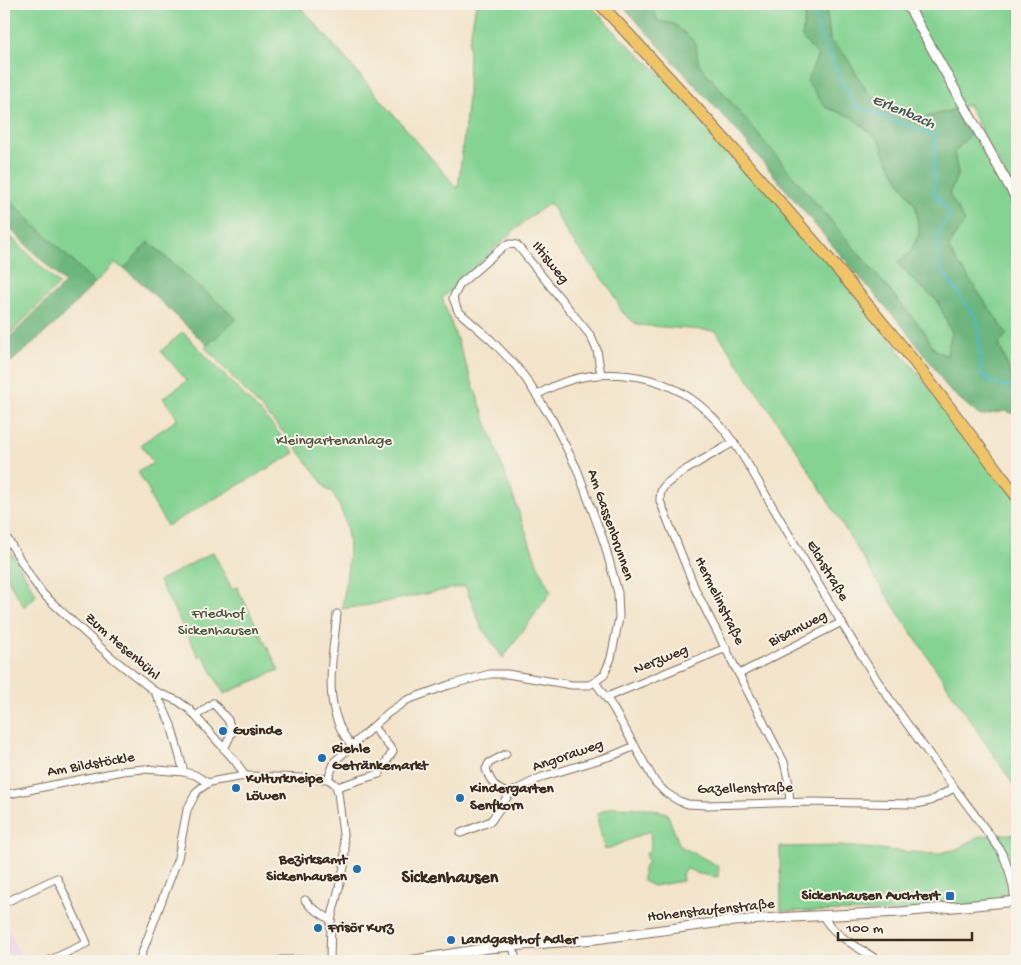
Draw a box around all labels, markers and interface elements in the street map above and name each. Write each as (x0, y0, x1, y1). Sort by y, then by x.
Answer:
water label: Erlenbach (869, 91, 938, 135)
street label: Iltisweg (527, 238, 573, 288)
park label: Kleingartenanlage (276, 432, 392, 450)
street label: Am Gassenbrunnen (583, 467, 637, 583)
street label: Elchstraße (802, 537, 852, 605)
street label: Hermelinstraße (690, 554, 748, 648)
park label: Friedhof Sickenhausen (178, 605, 258, 640)
street label: Bisamweg (765, 607, 830, 652)
street label: Zum Hesenbühl (81, 609, 163, 685)
street label: Nerzweg (631, 641, 691, 679)
place label: Gusinde (233, 722, 283, 740)
marker: Gusinde (217, 725, 229, 737)
street label: Angoraweg (530, 735, 606, 777)
place label: Riehle Getränkemarkt (331, 740, 429, 775)
street label: Am Bildstöckle (46, 748, 136, 782)
marker: Riehle Getränkemarkt (316, 752, 328, 764)
place label: Kulturkneipe Löwen (245, 770, 324, 805)
street label: Gazellenstraße (697, 779, 793, 799)
place label: Kindergarten Senfkorn (469, 780, 555, 815)
marker: Kulturkneipe Löwen (230, 782, 242, 794)
marker: Kindergarten Senfkorn (454, 792, 466, 804)
place label: Bezirksamt Sickenhausen (266, 851, 349, 886)
marker: Bezirksamt Sickenhausen (351, 863, 363, 875)
district label: Sickenhausen (402, 868, 499, 889)
place label: Sickenhausen Auchtert (801, 887, 942, 905)
marker: Sickenhausen Auchtert (944, 890, 956, 902)
street label: Hohenstaufenstraße (646, 895, 776, 927)
scale bar (838, 910, 972, 942)
place label: Frisör Kurz (327, 919, 395, 937)
text: 100 m (845, 920, 884, 938)
marker: Frisör Kurz (312, 922, 324, 934)
place label: Landgasthof Adler (461, 931, 579, 949)
marker: Landgasthof Adler (445, 934, 457, 946)

